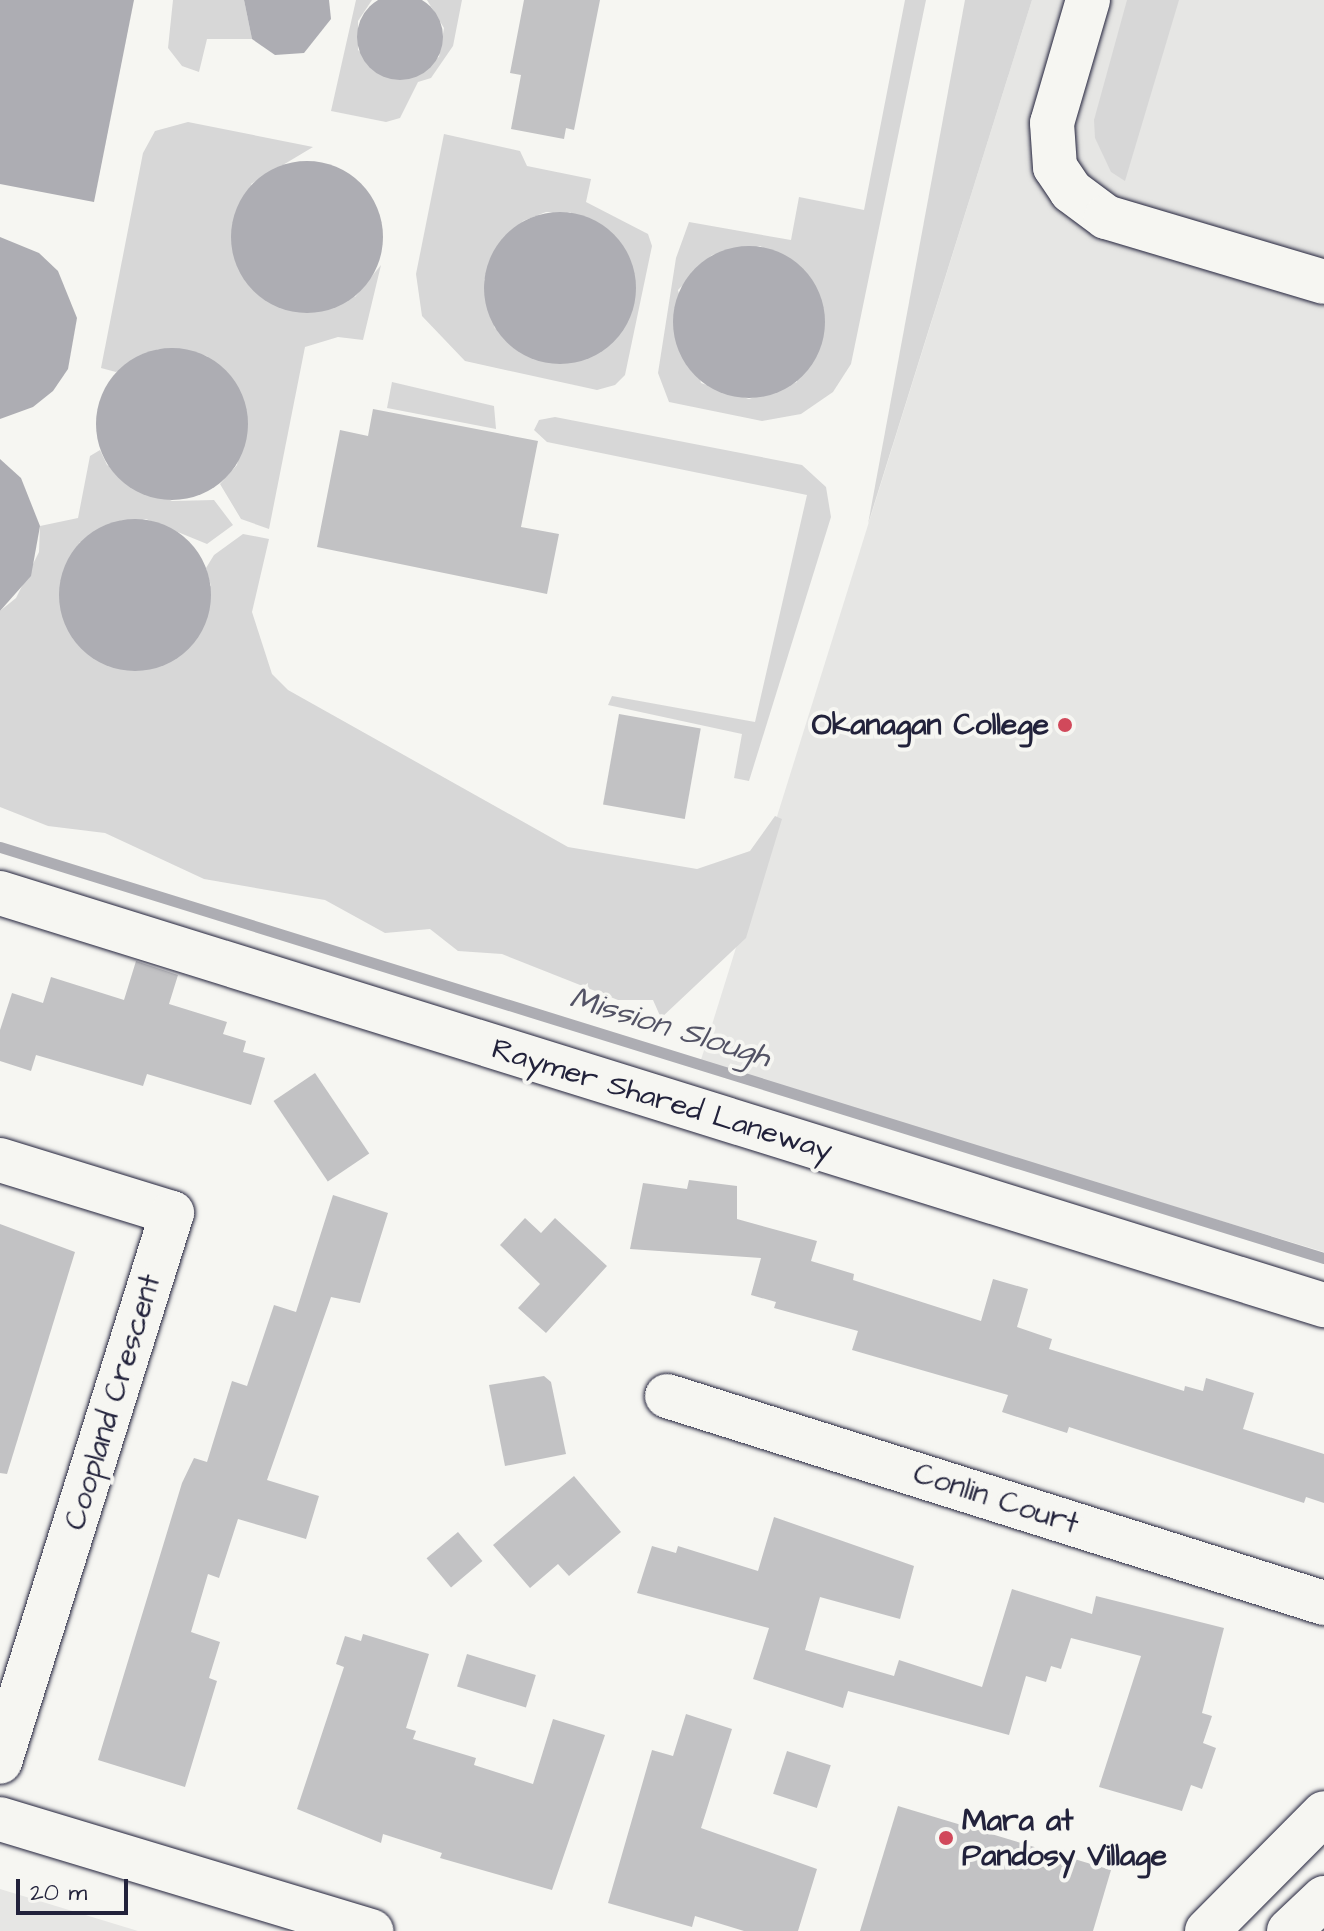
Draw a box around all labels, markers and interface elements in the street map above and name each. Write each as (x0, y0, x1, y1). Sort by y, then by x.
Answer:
place label: Okanagan College (812, 707, 1049, 743)
marker: Okanagan College (1056, 716, 1074, 734)
water label: Mission Slough (565, 979, 775, 1077)
street label: Raymer Shared Laneway (487, 1031, 837, 1169)
street label: Coopland Crescent (57, 1270, 169, 1534)
street label: Conlin Court (909, 1455, 1083, 1543)
place label: Mara at Pandosy Village (962, 1803, 1167, 1874)
marker: Mara at Pandosy Village (937, 1829, 955, 1847)
scale bar (20, 1863, 132, 1913)
text: 20 m (30, 1876, 87, 1910)

